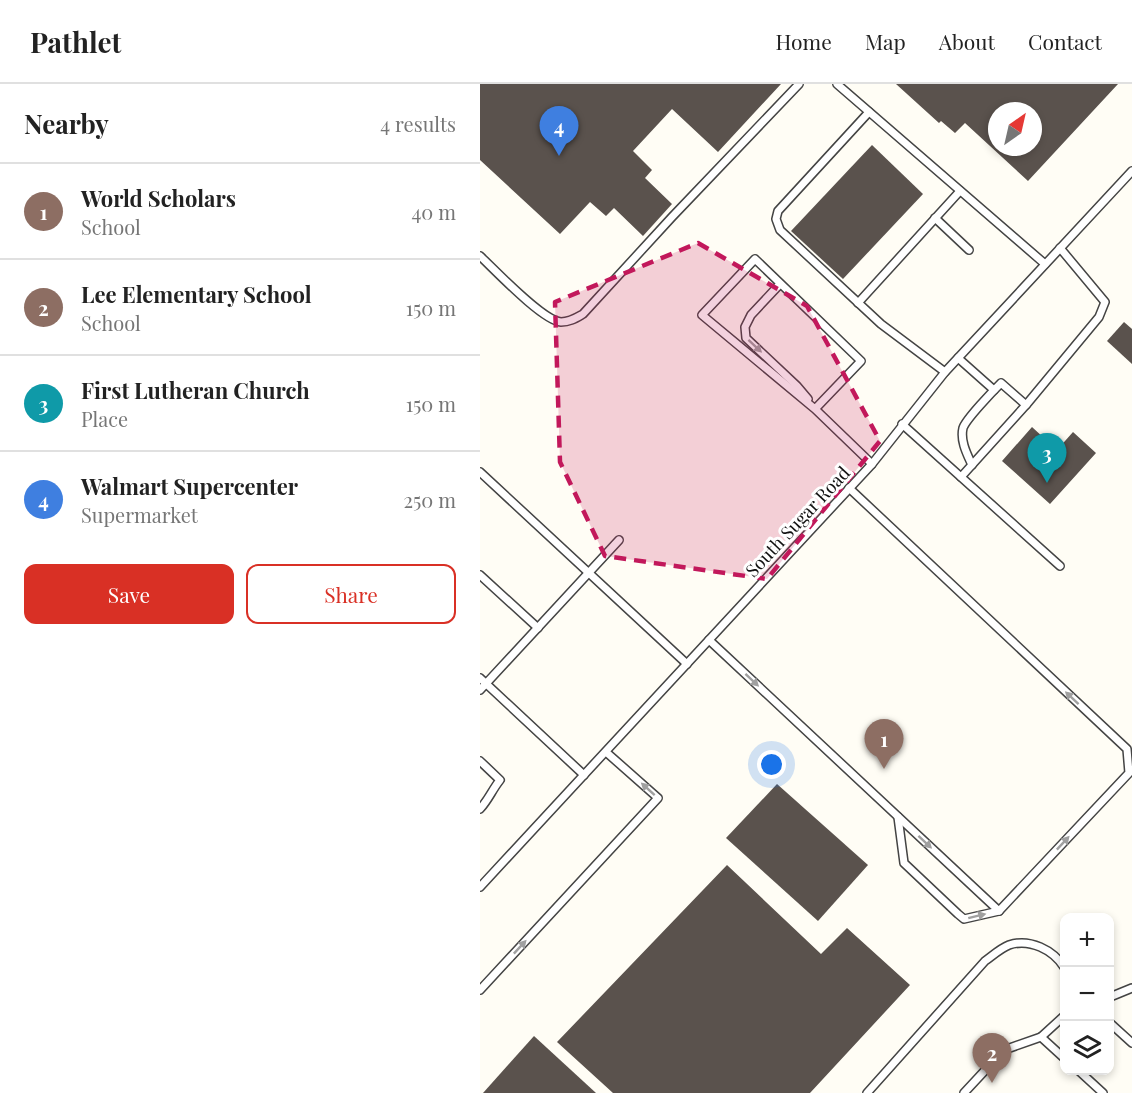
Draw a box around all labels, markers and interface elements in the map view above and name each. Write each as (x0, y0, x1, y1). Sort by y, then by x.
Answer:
text: Pathlet (30, 23, 121, 60)
text: Home (776, 27, 832, 55)
text: Map (865, 27, 906, 55)
text: About (939, 27, 995, 55)
text: Contact (1028, 27, 1102, 55)
north arrow (988, 102, 1042, 156)
text: Nearby (24, 106, 109, 141)
pin: 4 (540, 106, 578, 156)
text: 4 results (380, 110, 456, 137)
text: World Scholars (81, 183, 236, 213)
text: 1 (40, 198, 47, 225)
text: 40 m (411, 198, 456, 225)
text: School (81, 213, 141, 240)
text: Lee Elementary School (81, 279, 312, 309)
text: 2 (38, 294, 49, 321)
text: 150 m (406, 294, 456, 321)
text: School (81, 309, 141, 336)
one-way arrow (748, 339, 763, 353)
text: First Lutheran Church (81, 375, 310, 405)
text: 3 (39, 390, 48, 417)
text: 150 m (406, 390, 456, 417)
text: Place (81, 405, 128, 432)
pin: 3 (1028, 434, 1066, 483)
street label: South Sugar Road (740, 460, 855, 582)
text: Walmart Supercenter (81, 471, 298, 501)
text: 4 (38, 486, 49, 513)
text: 250 m (403, 486, 456, 513)
text: Supermarket (81, 501, 198, 528)
button: Save (24, 564, 234, 624)
button: Share (246, 564, 456, 624)
one-way arrow (744, 673, 759, 686)
one-way arrow (1065, 691, 1079, 705)
pin: 1 (864, 720, 904, 769)
your location (757, 750, 786, 779)
one-way arrow (641, 783, 656, 796)
one-way arrow (917, 835, 932, 848)
one-way arrow (1056, 835, 1070, 850)
one-way arrow (968, 911, 986, 921)
map controls (1060, 913, 1114, 1075)
button: + (1060, 913, 1114, 967)
one-way arrow (513, 940, 526, 955)
button: − (1060, 967, 1114, 1021)
button: layers (1060, 1021, 1114, 1075)
pin: 2 (972, 1034, 1012, 1083)

